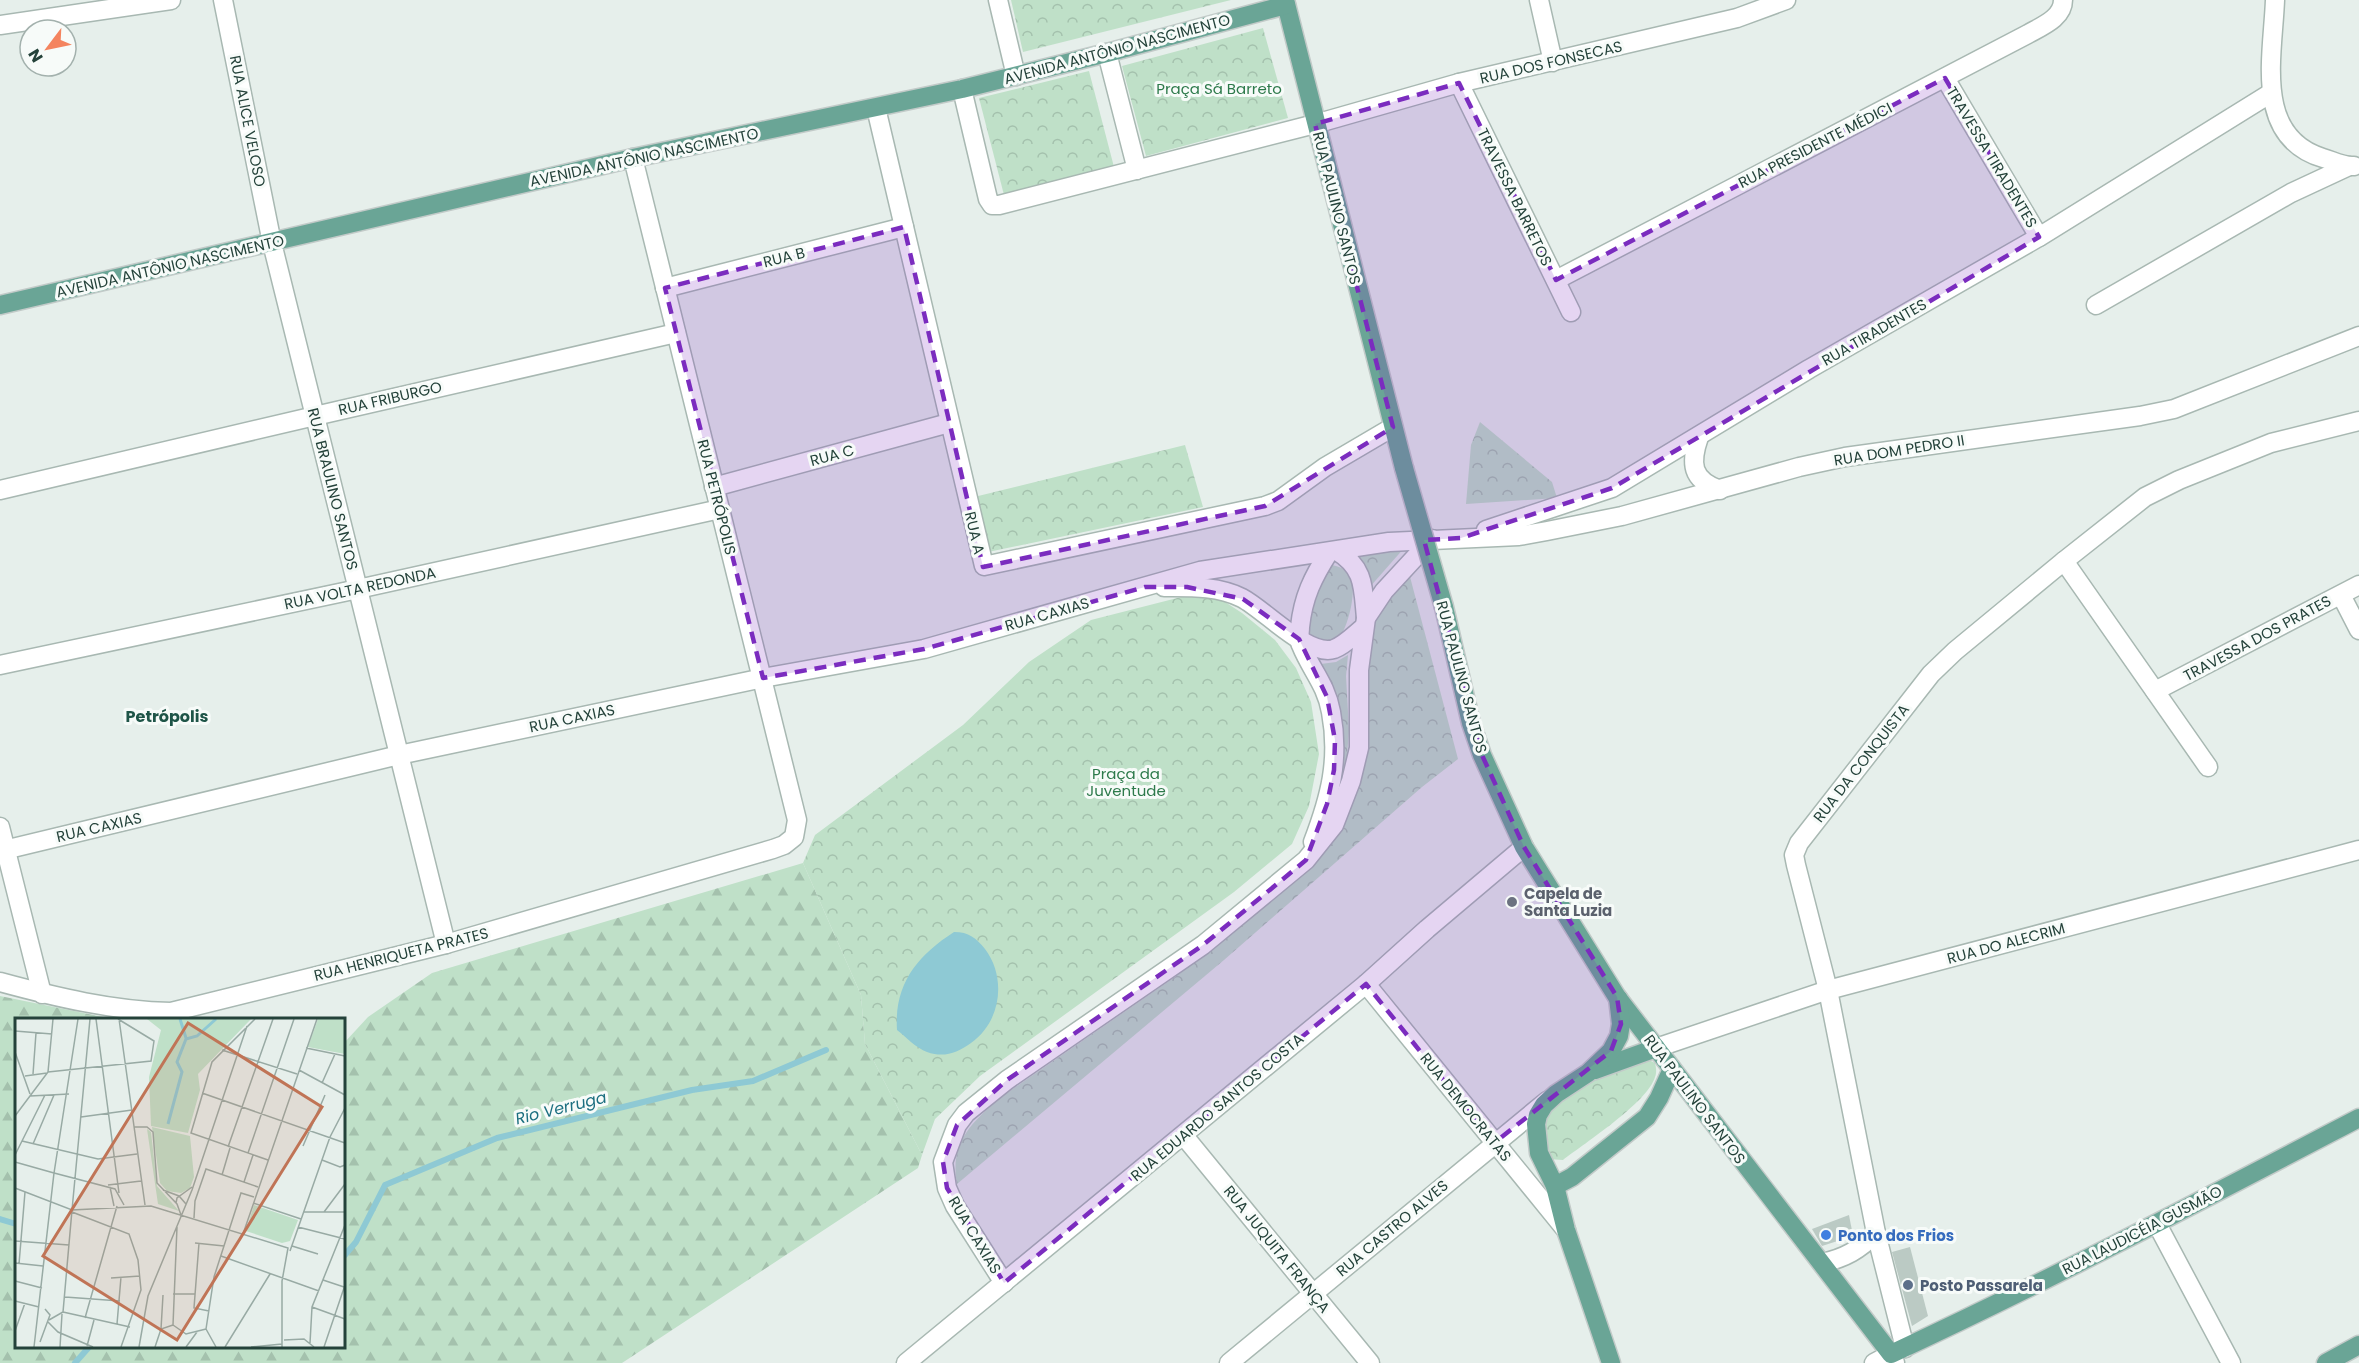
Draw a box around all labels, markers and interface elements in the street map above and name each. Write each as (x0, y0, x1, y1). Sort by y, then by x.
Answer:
street label: AVENIDA ANTÔNIO NASCIMENTO (1002, 9, 1233, 89)
north arrow (18, 18, 78, 78)
street label: RUA DOS FONSECAS (1478, 35, 1624, 89)
text: N (23, 44, 49, 67)
street label: RUA ALICE VELOSO (225, 53, 271, 189)
park label: Praça Sá Barreto (1156, 78, 1282, 99)
street label: TRAVESSA TIRADENTES (1941, 82, 2043, 232)
street label: RUA PRESIDENTE MÉDICI (1734, 97, 1896, 193)
street label: AVENIDA ANTÔNIO NASCIMENTO (528, 122, 760, 192)
street label: TRAVESSA BARRETOS (1472, 125, 1558, 269)
street label: RUA PAULINO SANTOS (1308, 129, 1366, 287)
street label: AVENIDA ANTÔNIO NASCIMENTO (54, 229, 286, 302)
street label: RUA B (761, 242, 807, 272)
street label: RUA TIRADENTES (1818, 293, 1930, 371)
street label: RUA FRIBURGO (336, 376, 444, 420)
street label: RUA BRAULINO SANTOS (303, 406, 363, 572)
street label: RUA DOM PEDRO II (1832, 429, 1966, 471)
street label: RUA PETRÓPOLIS (693, 437, 741, 557)
street label: RUA C (808, 439, 856, 471)
street label: RUA A (960, 509, 990, 557)
street label: RUA VOLTA REDONDA (282, 562, 438, 614)
street label: TRAVESSA DOS PRATES (2179, 590, 2335, 686)
street label: RUA CAXIAS (1002, 592, 1092, 636)
street label: RUA PAULINO SANTOS (1432, 598, 1492, 756)
street label: RUA CAXIAS (527, 699, 617, 737)
street label: RUA DA CONQUISTA (1808, 700, 1914, 826)
district label: Petrópolis (126, 705, 208, 728)
park label: Praça da Juventude (1086, 763, 1166, 801)
street label: RUA CAXIAS (54, 807, 144, 847)
place label: Capela de Santa Luzia (1524, 883, 1612, 921)
marker: Capela de Santa Luzia (1505, 895, 1519, 909)
street label: RUA DO ALECRIM (1945, 917, 2067, 969)
street label: RUA HENRIQUETA PRATES (312, 922, 490, 986)
inset map (15, 1018, 345, 1348)
street label: RUA EDUARDO SANTOS COSTA (1126, 1028, 1308, 1186)
street label: RUA PAULINO SANTOS (1639, 1030, 1751, 1168)
street label: RUA DEMOCRATAS (1416, 1048, 1516, 1166)
water label: Rio Verruga (513, 1086, 609, 1130)
street label: RUA CASTRO ALVES (1332, 1175, 1452, 1281)
street label: RUA LAUDICÉIA GUSMÃO (2058, 1180, 2226, 1280)
street label: RUA JUQUITA FRANÇA (1219, 1181, 1335, 1317)
street label: RUA CAXIAS (944, 1192, 1006, 1278)
place label: Ponto dos Frios (1838, 1225, 1954, 1246)
marker: Ponto dos Frios (1819, 1228, 1833, 1242)
place label: Posto Passarela (1920, 1275, 2043, 1296)
marker: Posto Passarela (1901, 1278, 1915, 1292)

